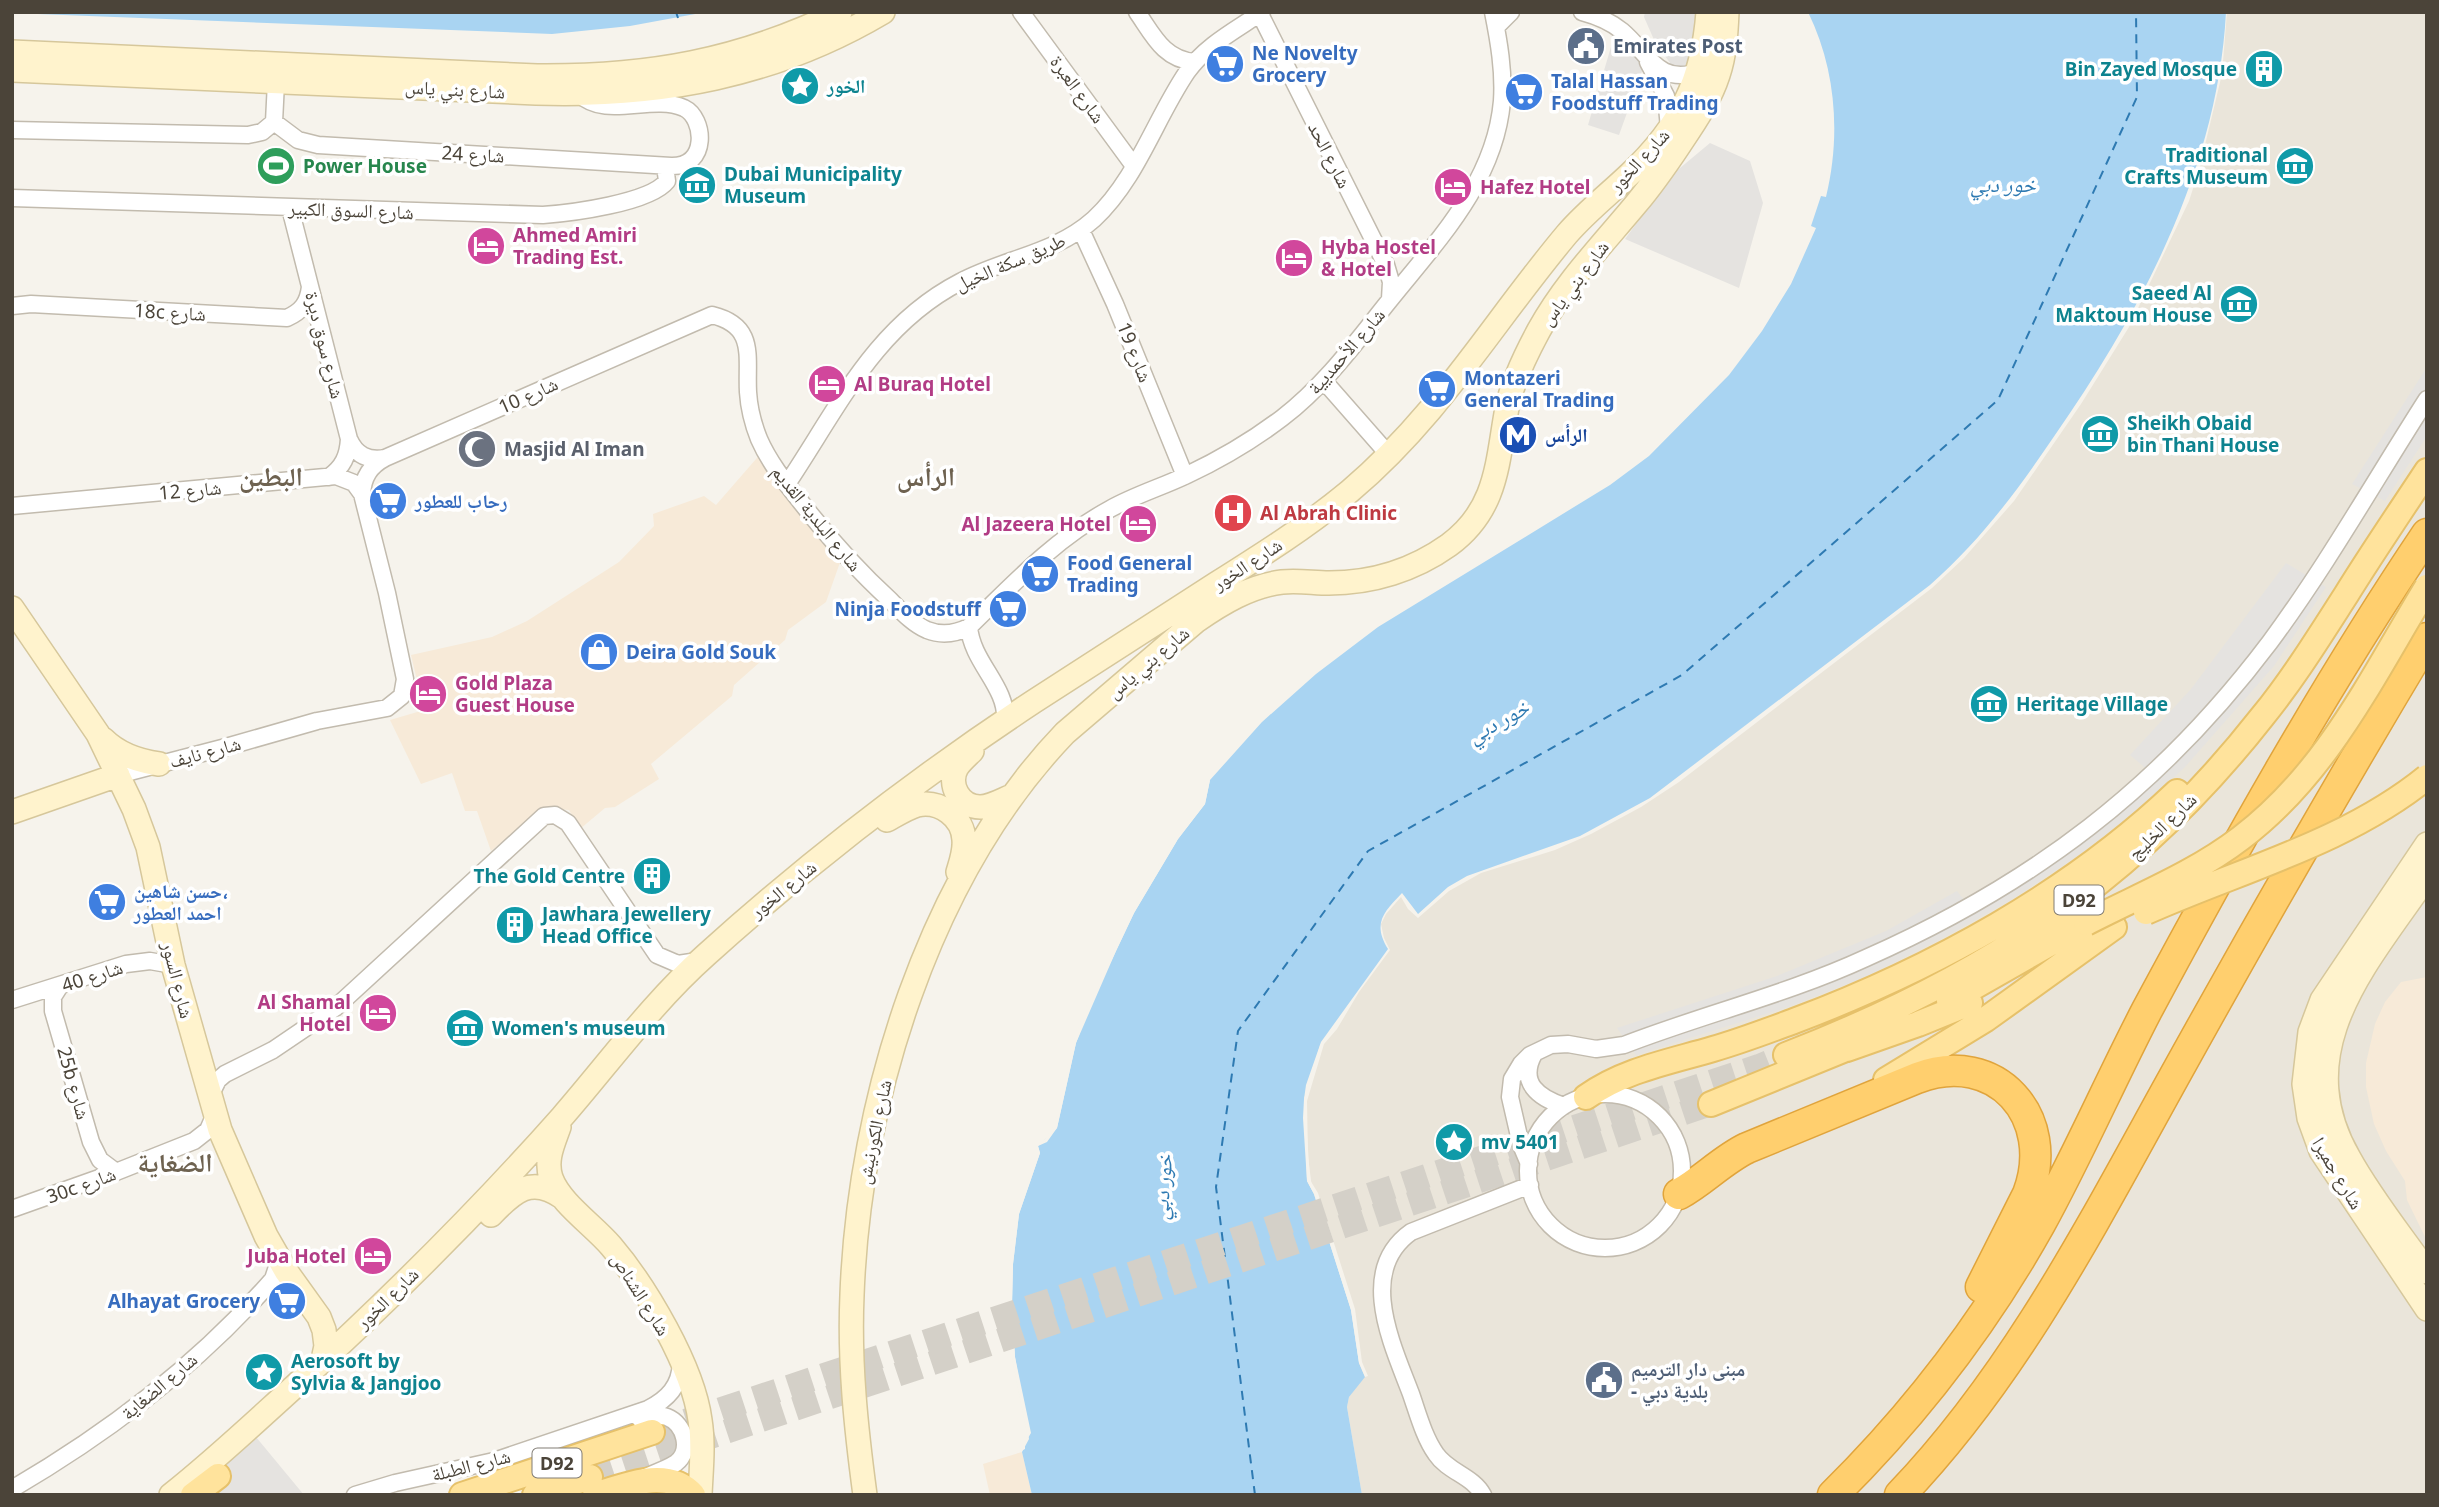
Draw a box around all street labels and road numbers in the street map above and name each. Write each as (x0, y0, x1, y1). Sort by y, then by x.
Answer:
street label: شارع العبرة (1044, 50, 1112, 128)
street label: شارع بني ياس (404, 73, 506, 107)
street label: شارع الحد (1302, 117, 1358, 193)
street label: شارع الخور (1602, 122, 1675, 198)
street label: شارع 24 (441, 139, 505, 169)
street label: شارع السوق الكبير (287, 195, 414, 225)
street label: طريق سكة الخيل (951, 227, 1069, 297)
street label: شارع بني ياس (1533, 235, 1617, 333)
street label: شارع سوق ديرة (299, 289, 351, 401)
street label: 18c شارع (133, 297, 207, 327)
street label: شارع الأحمديية (1301, 302, 1391, 400)
street label: شارع 19 (1111, 318, 1159, 386)
street label: شارع 10 (494, 370, 562, 420)
street label: شارع البلدية القديم (766, 459, 868, 577)
street label: شارع 12 (158, 474, 222, 506)
street label: شارع الخور (1206, 532, 1287, 597)
street label: شارع بني ياس (1101, 620, 1197, 706)
street label: شارع نايف (166, 730, 244, 774)
street label: شارع الخليج (2122, 787, 2202, 865)
street label: شارع الخور (744, 854, 822, 924)
road number: D92 (2054, 886, 2104, 915)
street label: شارع السور (156, 938, 200, 1021)
street label: شارع 40 (58, 954, 126, 998)
street label: 25b شارع (51, 1044, 97, 1122)
street label: شارع الكورنيش (850, 1077, 898, 1187)
street label: شارع جميرا (2306, 1132, 2370, 1214)
street label: 30c شارع (43, 1160, 119, 1210)
street label: شارع الشناص (605, 1248, 677, 1340)
street label: شارع الخور (349, 1261, 424, 1335)
street label: شارع الضغاية (115, 1346, 203, 1426)
street label: شارع الطبلة (429, 1443, 513, 1487)
road number: D92 (532, 1448, 582, 1478)

